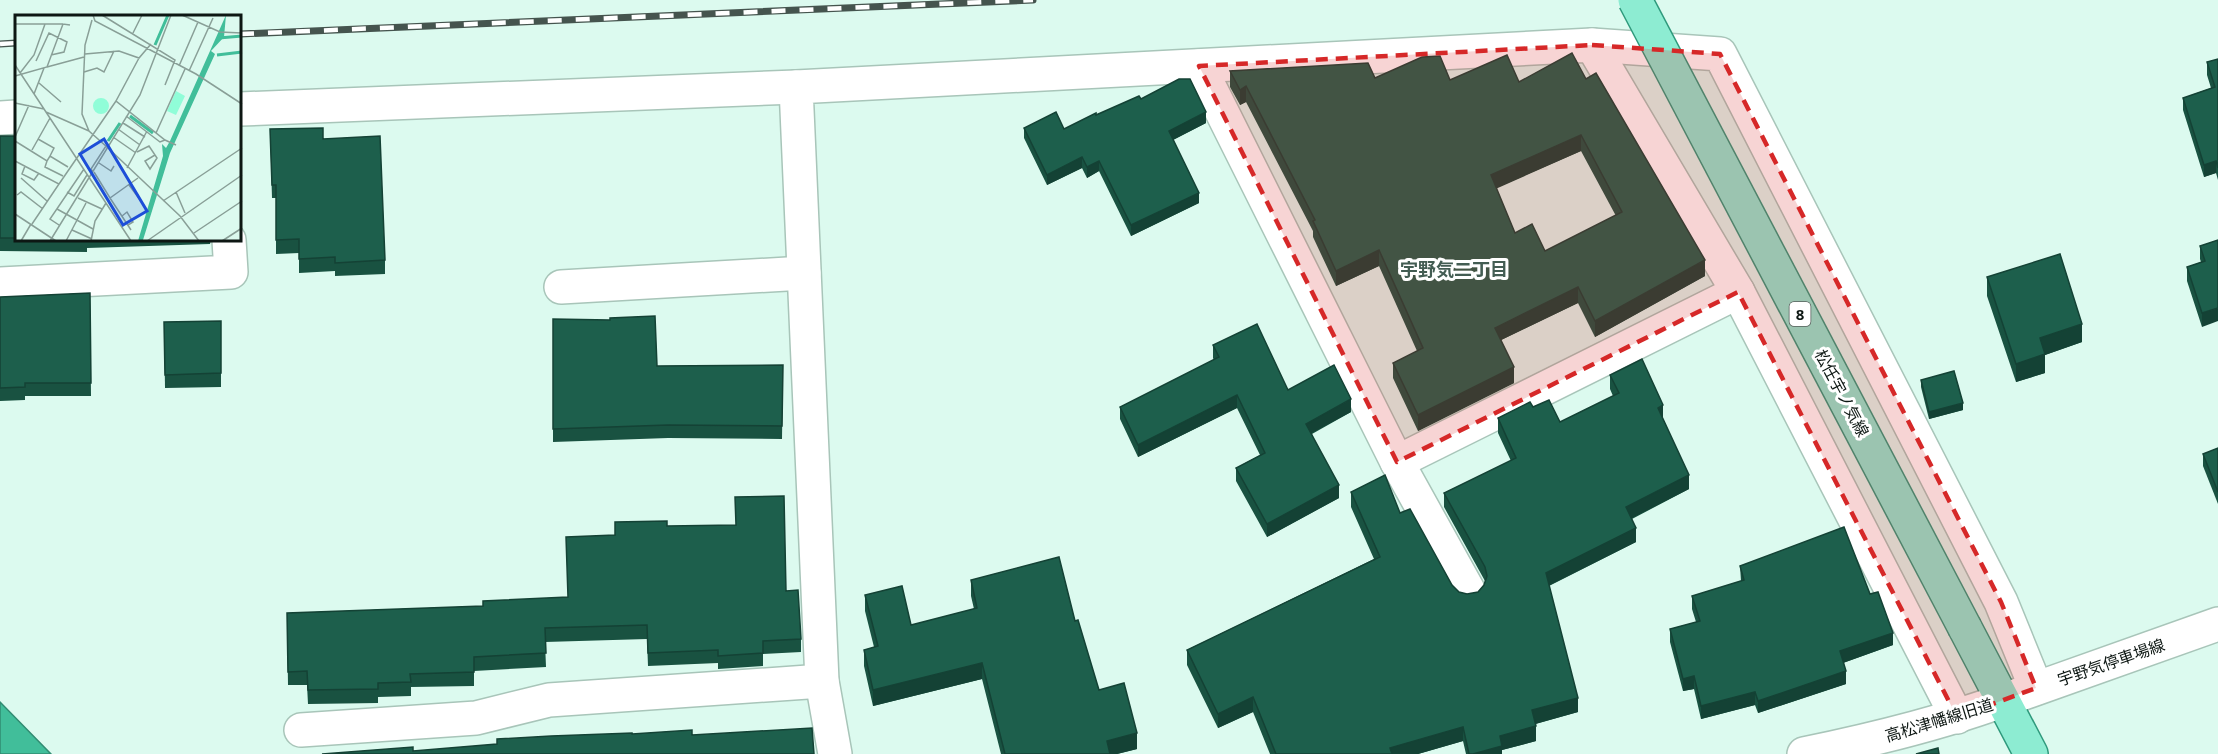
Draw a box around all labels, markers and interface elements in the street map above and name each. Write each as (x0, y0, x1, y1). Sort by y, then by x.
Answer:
inset map (15, 15, 242, 242)
district label: 宇野気二丁目 (1400, 257, 1508, 281)
road number: 8 (1790, 302, 1810, 326)
street label: 松任宇ノ気線 (1810, 345, 1874, 441)
street label: 宇野気停車場線 (2054, 633, 2168, 691)
street label: 高松津幡線旧道 (1882, 693, 1996, 747)

